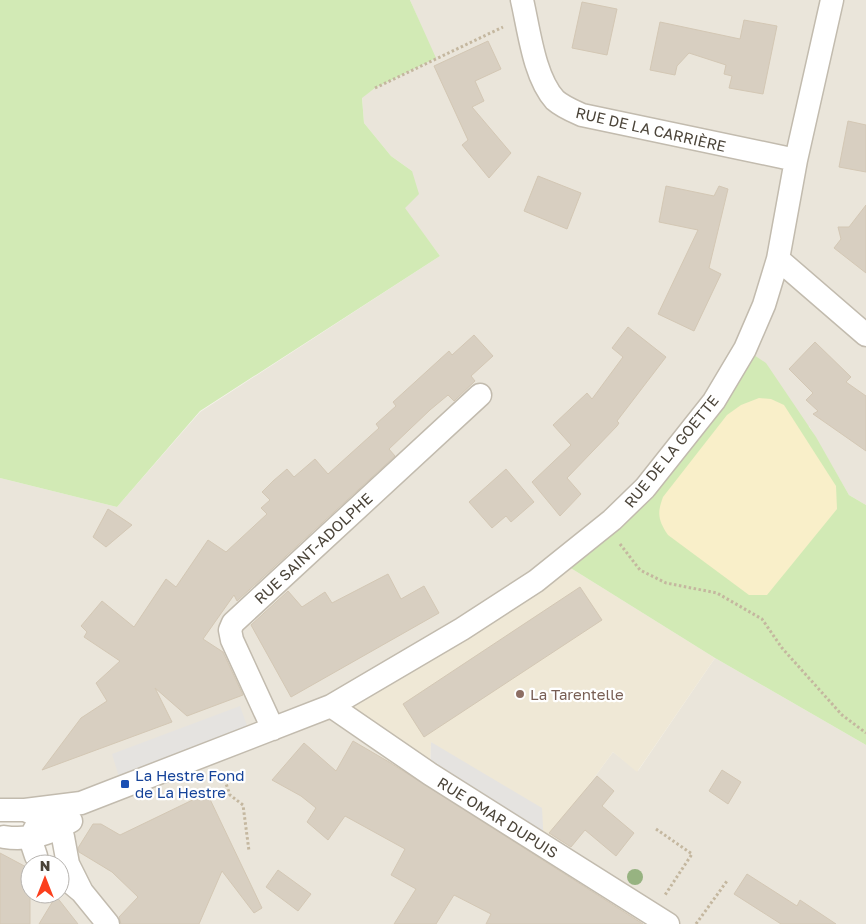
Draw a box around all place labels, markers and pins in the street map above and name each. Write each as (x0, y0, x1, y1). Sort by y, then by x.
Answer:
place label: La Tarentelle (530, 685, 624, 703)
marker: La Tarentelle (514, 688, 526, 700)
place label: La Hestre Fond de La Hestre (135, 766, 244, 801)
marker: La Hestre Fond de La Hestre (119, 778, 131, 790)

